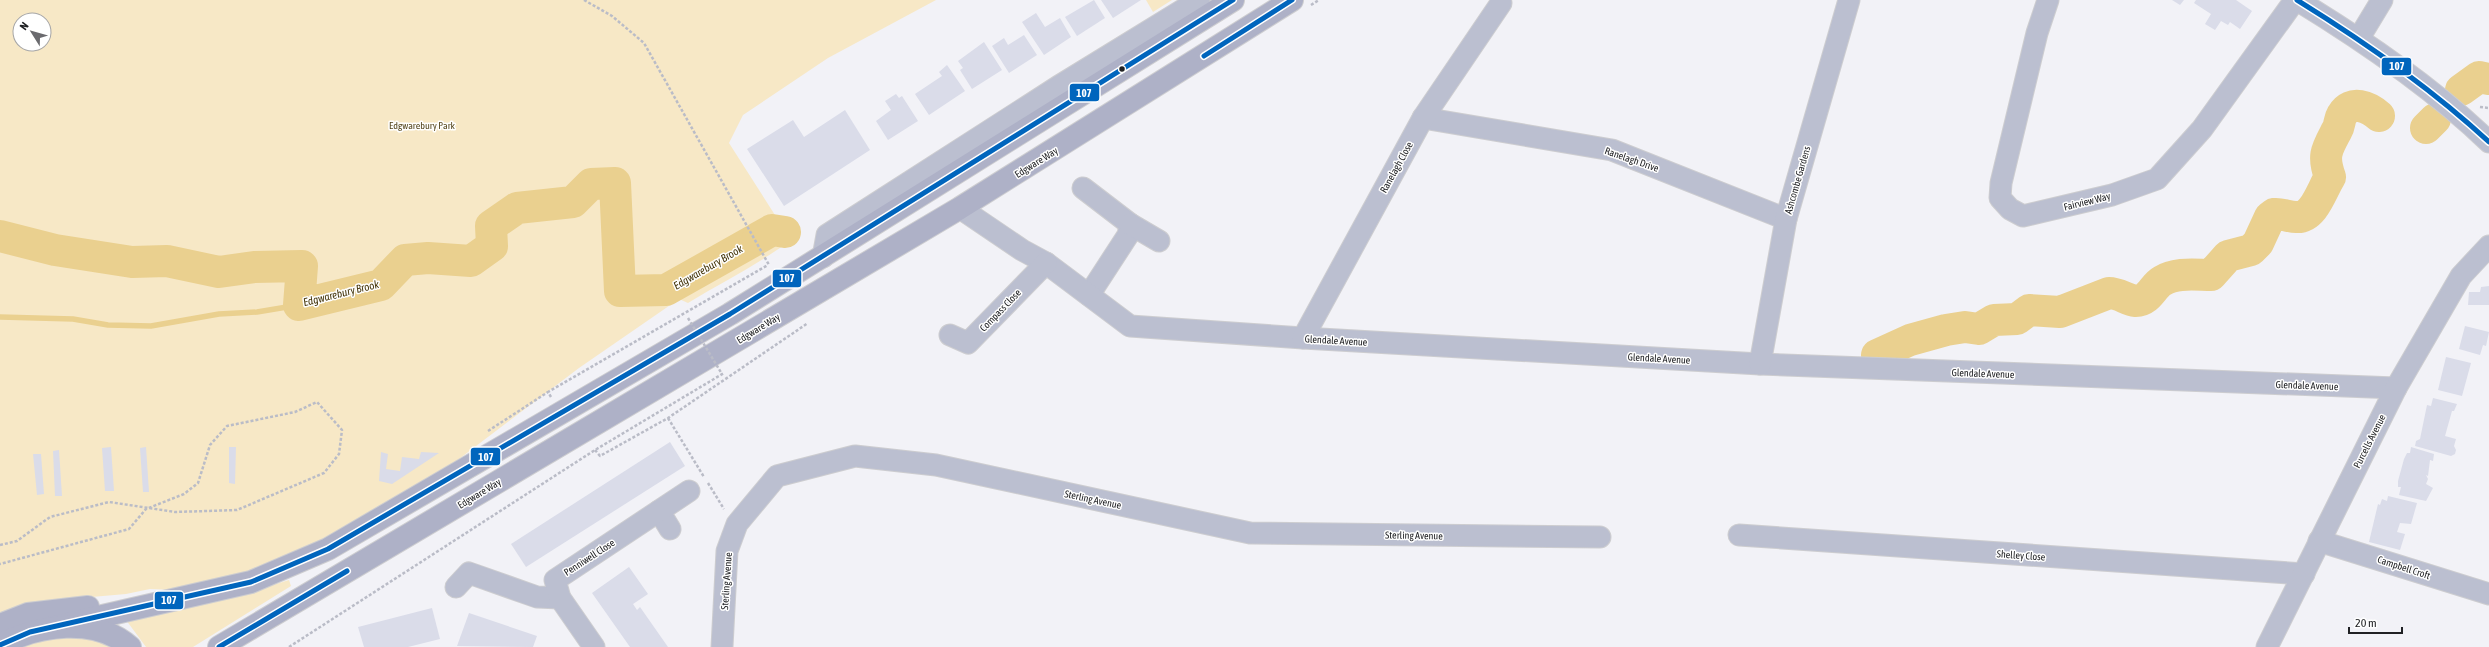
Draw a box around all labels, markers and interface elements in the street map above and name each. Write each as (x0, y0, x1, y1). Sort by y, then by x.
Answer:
north arrow (12, 12, 52, 52)
text: N (17, 20, 31, 32)
line badge: 107 (2381, 57, 2412, 76)
text: 107 (2389, 60, 2405, 72)
unlabelled marker (1117, 64, 1127, 74)
line badge: 107 (1069, 83, 1100, 102)
text: 107 (1076, 87, 1092, 99)
park label: Edgwarebury Park (389, 120, 456, 131)
street label: Ranelagh Close (1378, 139, 1415, 195)
street label: Ashcombe Gardens (1783, 144, 1813, 215)
street label: Edgware Way (1013, 145, 1060, 180)
street label: Ranelagh Drive (1603, 145, 1661, 174)
street label: Fairview Way (2063, 190, 2112, 213)
water label: Edgwarebury Brook (671, 242, 745, 292)
line badge: 107 (772, 269, 802, 288)
text: 107 (779, 272, 795, 284)
water label: Edgwarebury Brook (302, 278, 380, 308)
street label: Compass Close (978, 287, 1023, 334)
street label: Edgware Way (735, 311, 782, 346)
street label: Glendale Avenue (1304, 333, 1368, 348)
street label: Glendale Avenue (1627, 351, 1691, 366)
street label: Glendale Avenue (1951, 367, 2015, 380)
street label: Glendale Avenue (2275, 379, 2339, 392)
street label: Purcells Avenue (2351, 412, 2388, 470)
line badge: 107 (470, 447, 501, 466)
text: 107 (478, 451, 494, 463)
street label: Edgware Way (456, 476, 503, 511)
street label: Sterling Avenue (1064, 488, 1123, 511)
street label: Sterling Avenue (1385, 529, 1443, 542)
street label: Penniwell Close (562, 537, 617, 578)
street label: Shelley Close (1996, 548, 2046, 563)
street label: Sterling Avenue (719, 551, 734, 610)
street label: Campbell Croft (2376, 554, 2432, 581)
line badge: 107 (154, 591, 184, 610)
text: 107 (161, 594, 177, 606)
scale bar (2349, 609, 2402, 635)
text: 20 m (2355, 616, 2377, 630)

